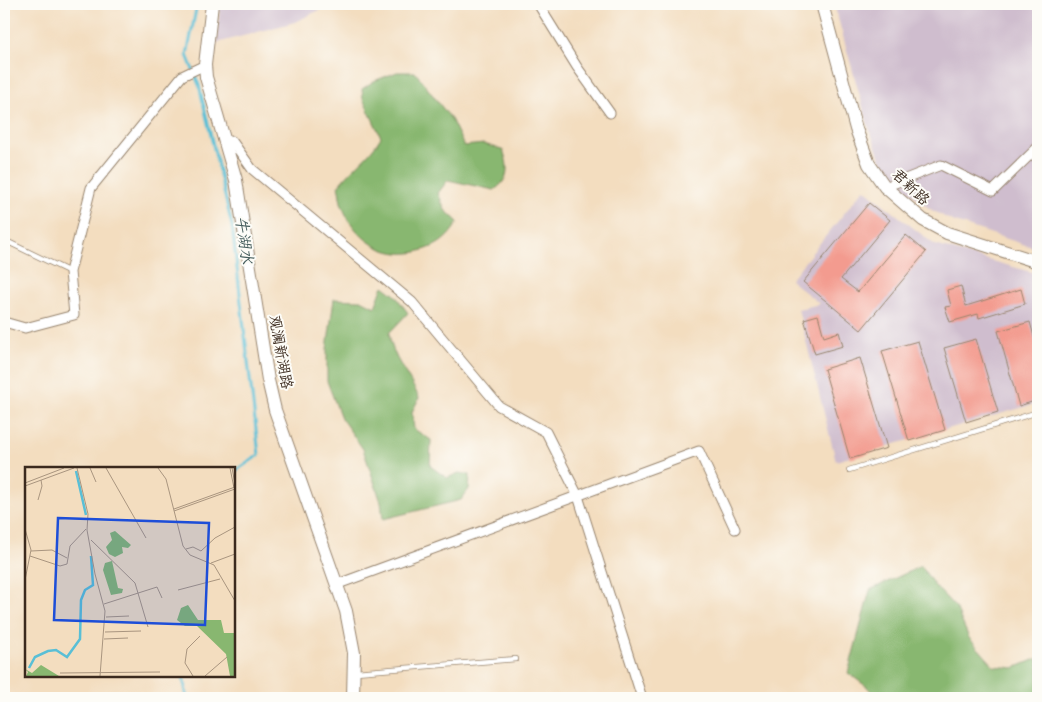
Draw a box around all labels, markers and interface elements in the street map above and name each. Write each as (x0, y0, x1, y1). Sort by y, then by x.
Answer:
street label: 君新路 (888, 165, 934, 210)
water label: 牛湖水 (231, 215, 256, 266)
street label: 观澜新湖路 (265, 313, 296, 391)
inset map (25, 467, 235, 677)

